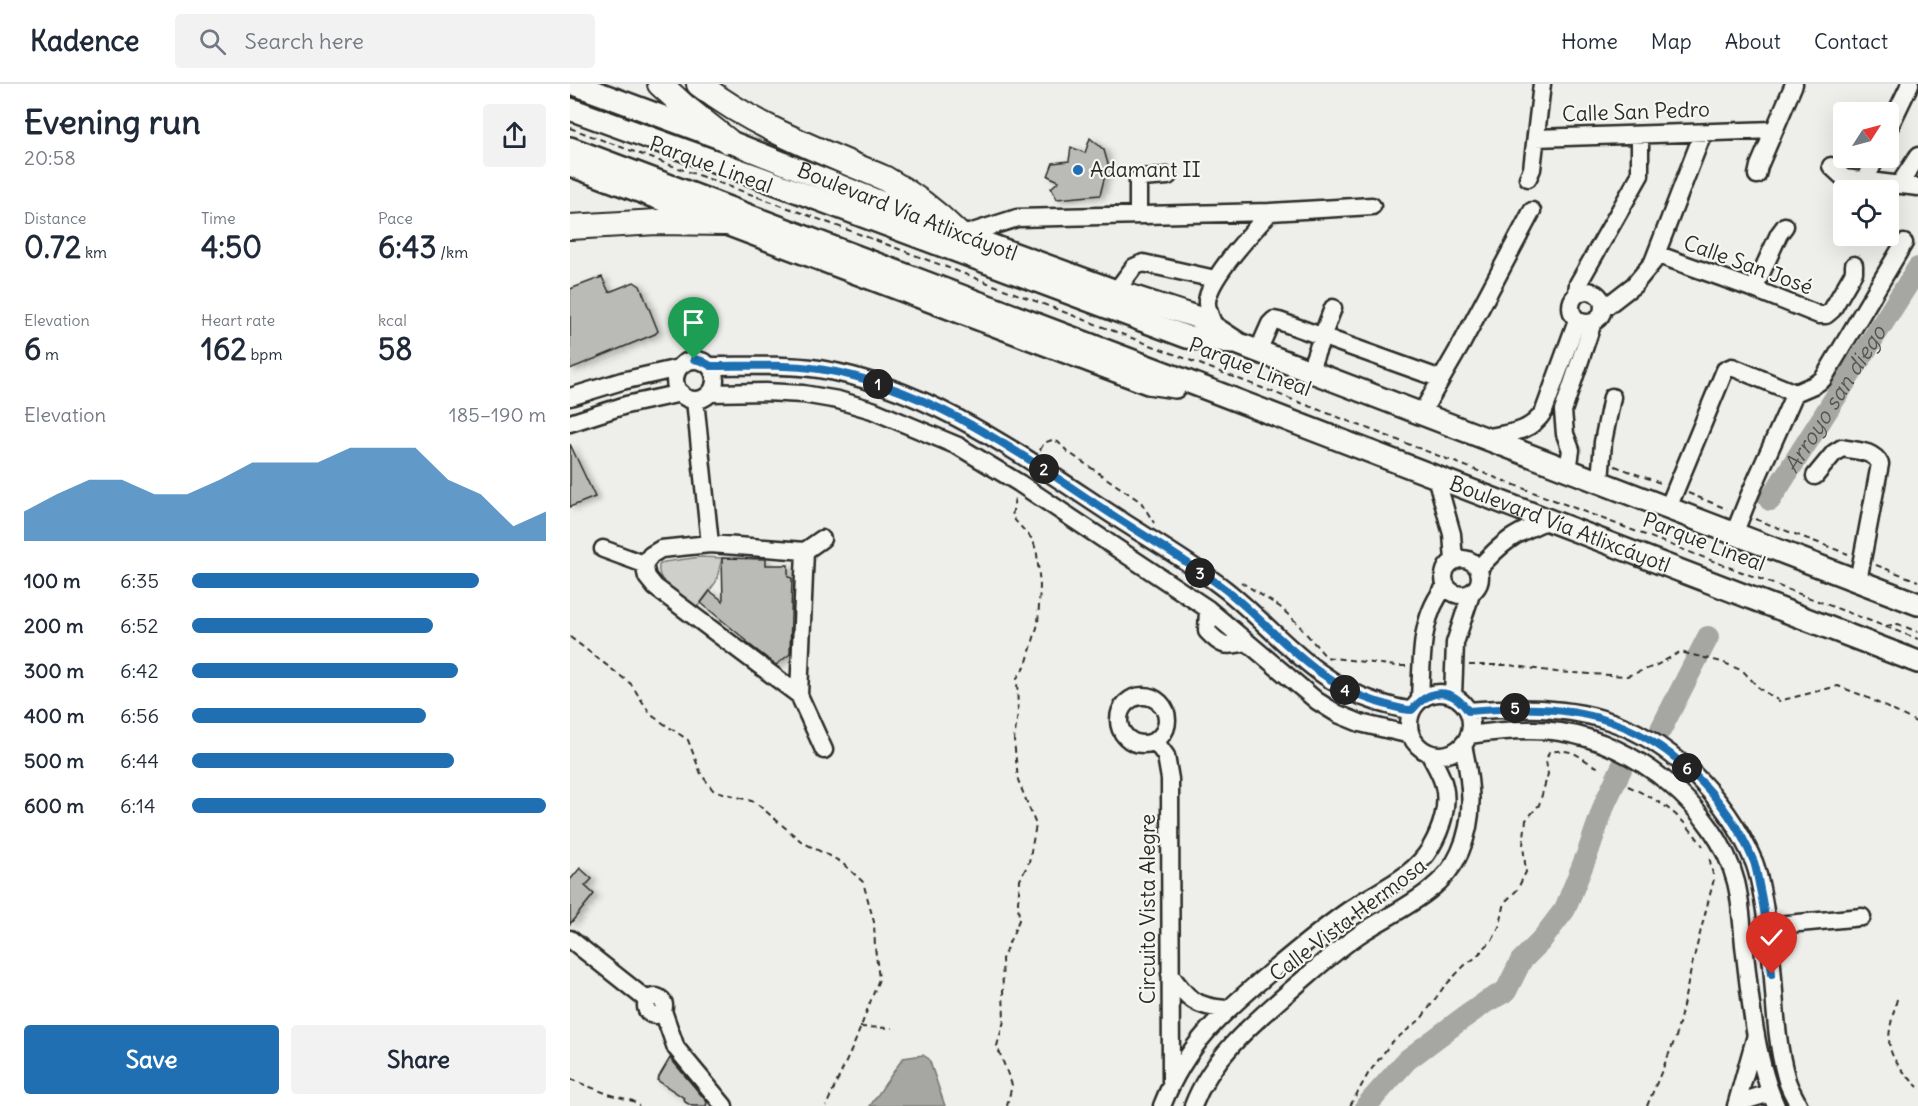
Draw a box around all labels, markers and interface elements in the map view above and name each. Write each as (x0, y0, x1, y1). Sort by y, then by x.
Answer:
search box (175, 14, 595, 68)
text: Kadence (30, 23, 139, 59)
icon: search (196, 25, 229, 58)
text: Search here (244, 27, 364, 55)
text: Home (1561, 28, 1618, 55)
text: Map (1651, 28, 1692, 55)
text: About (1725, 28, 1781, 55)
text: Contact (1814, 28, 1888, 55)
street label: Calle San Pedro (1562, 95, 1710, 128)
text: Evening run (24, 101, 200, 143)
north arrow (1833, 102, 1899, 168)
map controls (1833, 102, 1899, 246)
button: share (483, 104, 546, 167)
street label: Parque Lineal (646, 130, 776, 199)
text: 20:58 (24, 145, 76, 170)
street label: Boulevard Vía Atlixcáyotl (793, 156, 1021, 267)
place label: Adamant II (1090, 156, 1201, 183)
marker: Adamant II (1071, 163, 1085, 177)
button: locate (1833, 180, 1899, 246)
text: Distance (24, 208, 86, 228)
text: Time (201, 208, 236, 228)
text: Pace (378, 208, 413, 228)
text: 0.72 (24, 228, 81, 266)
text: 4:50 (201, 228, 262, 266)
text: 6:43 (378, 228, 436, 266)
street label: Calle San José (1680, 229, 1816, 300)
text: km (81, 242, 107, 262)
text: /km (436, 242, 468, 262)
pin (668, 297, 719, 359)
icon: arrive (677, 306, 710, 339)
text: Elevation (24, 310, 90, 330)
text: Heart rate (201, 310, 275, 330)
text: kcal (378, 310, 407, 330)
water label: Arroyo san diego (1777, 319, 1893, 478)
text: 6 (24, 330, 41, 368)
text: 162 (201, 330, 247, 368)
text: 58 (378, 330, 413, 368)
street label: Parque Lineal (1185, 331, 1315, 402)
text: m (41, 344, 59, 364)
text: bpm (247, 344, 282, 364)
pin: 1 (863, 369, 893, 399)
text: 1 (875, 374, 881, 394)
text: Elevation (24, 402, 106, 427)
text: 185–190 m (449, 402, 546, 427)
pin: 2 (1029, 454, 1059, 484)
text: 2 (1040, 459, 1048, 479)
street label: Boulevard Vía Atlixcáyotl (1446, 469, 1674, 579)
street label: Parque Lineal (1639, 506, 1769, 577)
pin: 3 (1185, 558, 1215, 588)
text: 3 (1195, 563, 1205, 583)
text: 100 m (24, 568, 81, 593)
text: 6:35 (120, 568, 159, 593)
text: 200 m (24, 613, 84, 638)
text: 6:52 (120, 613, 159, 638)
text: 300 m (24, 658, 84, 683)
text: 6:42 (120, 658, 159, 683)
pin: 4 (1330, 675, 1360, 705)
text: 4 (1340, 680, 1350, 700)
pin: 5 (1500, 693, 1530, 723)
text: 5 (1510, 698, 1520, 718)
text: 400 m (24, 703, 84, 728)
text: 6:56 (120, 703, 159, 728)
text: 500 m (24, 748, 84, 773)
text: 6:44 (120, 748, 159, 773)
pin: 6 (1672, 753, 1702, 783)
text: 6 (1682, 758, 1692, 778)
text: 600 m (24, 793, 84, 818)
text: 6:14 (120, 793, 156, 818)
street label: Circuito Vista Alegre (1134, 814, 1161, 1004)
street label: Calle Vista Hermosa (1264, 852, 1431, 987)
pin (1746, 912, 1797, 974)
icon: check (1755, 921, 1788, 954)
button: Save (24, 1025, 279, 1094)
button: Share (291, 1025, 546, 1094)

